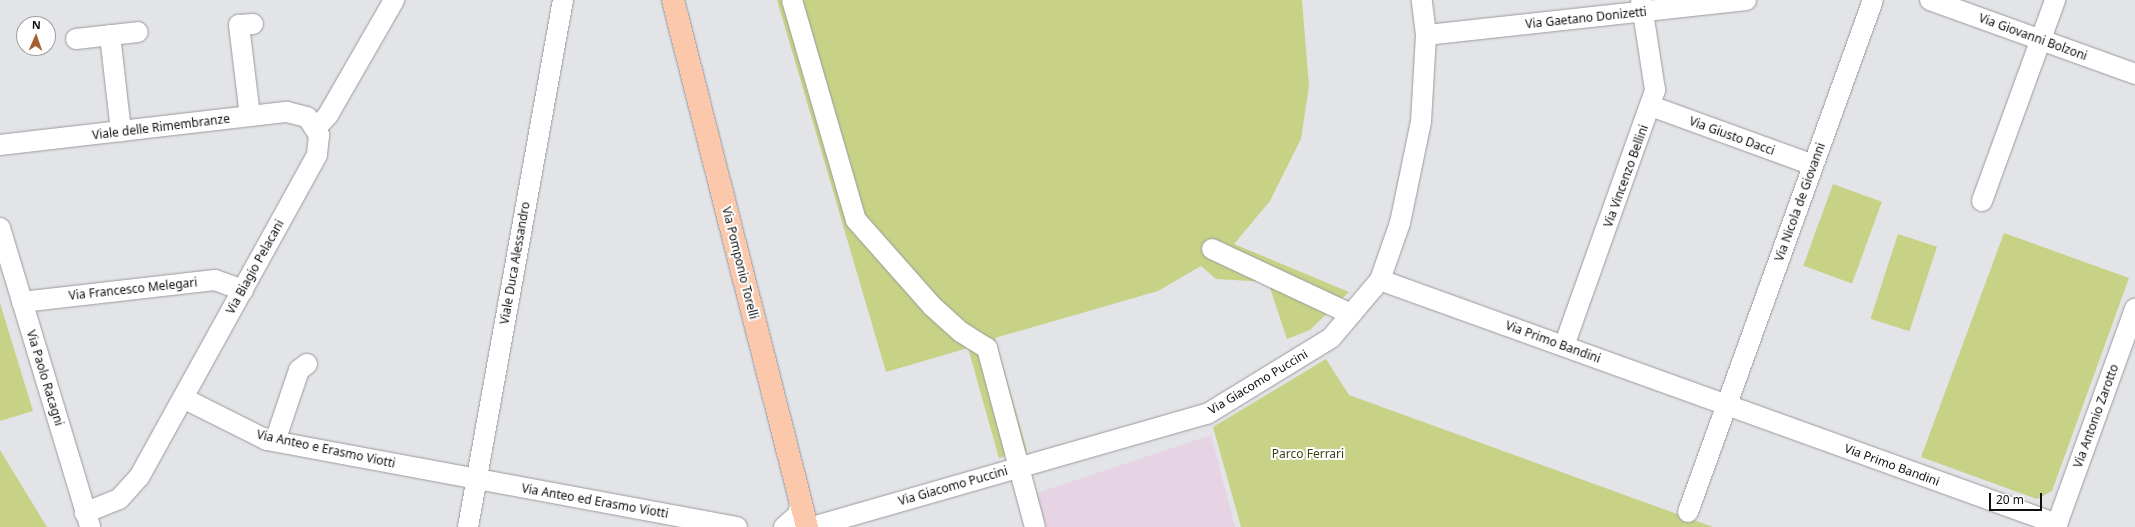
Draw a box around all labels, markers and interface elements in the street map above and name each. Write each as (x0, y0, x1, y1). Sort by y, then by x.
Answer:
street label: Via Gaetano Donizetti (1525, 4, 1647, 32)
street label: Via Giovanni Bolzoni (1977, 11, 2089, 63)
north arrow (16, 16, 56, 56)
text: N (32, 17, 41, 32)
street label: Viale delle Rimembranze (91, 111, 231, 143)
street label: Via Giusto Dacci (1687, 114, 1777, 158)
street label: Via Vincenzo Bellini (1601, 123, 1651, 229)
street label: Via Nicola de Giovanni (1772, 141, 1828, 263)
street label: Viale Duca Alessandro (497, 201, 533, 325)
street label: Via Pomponio Torelli (719, 205, 761, 321)
street label: Via Biagio Pelacani (223, 217, 287, 317)
street label: Via Francesco Melegari (68, 275, 198, 303)
street label: Via Primo Bandini (1504, 318, 1602, 366)
street label: Via Paolo Racagni (24, 328, 66, 428)
street label: Via Giacomo Puccini (1206, 347, 1310, 417)
street label: Via Antonio Zarotto (2071, 362, 2121, 470)
street label: Via Anteo e Erasmo Viotti (255, 427, 397, 471)
street label: Via Primo Bandini (1843, 441, 1941, 489)
park label: Parco Ferrari (1272, 447, 1344, 461)
street label: Via Giacomo Puccini (897, 463, 1009, 509)
street label: Via Anteo ed Erasmo Viotti (520, 481, 670, 521)
scale bar (1991, 485, 2044, 511)
text: 20 m (1996, 491, 2024, 508)

